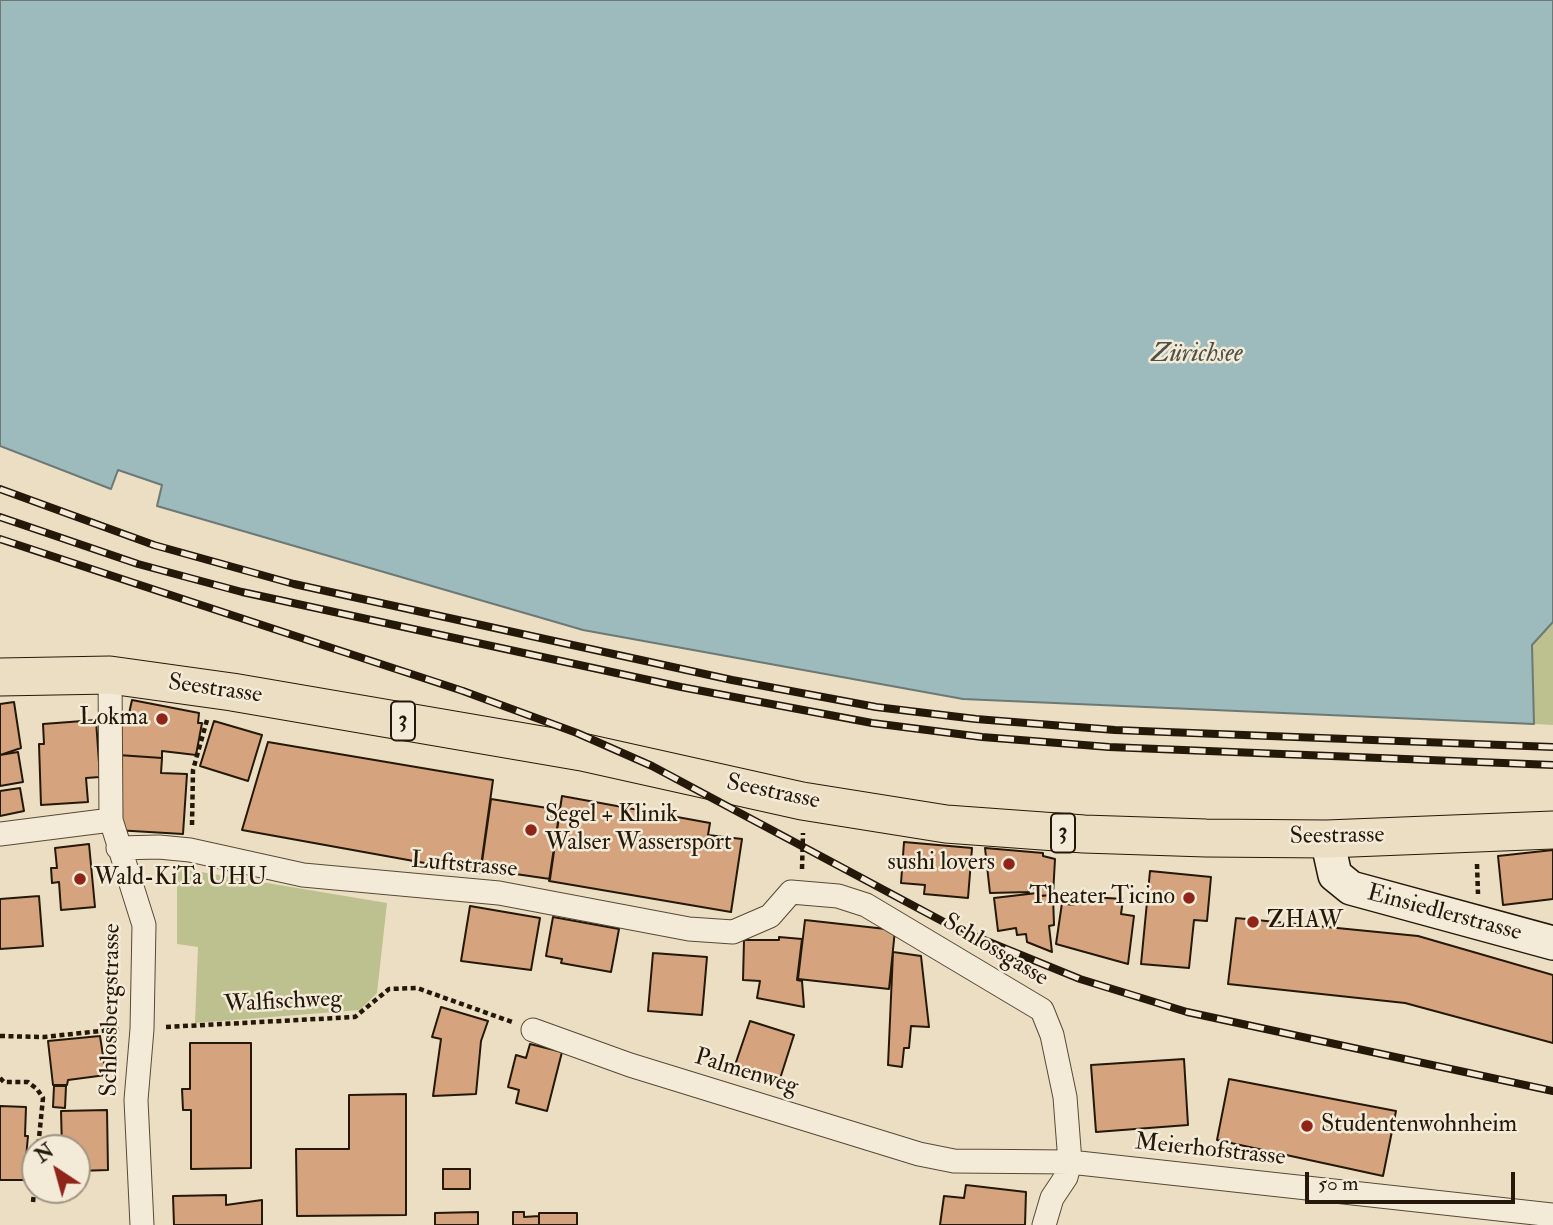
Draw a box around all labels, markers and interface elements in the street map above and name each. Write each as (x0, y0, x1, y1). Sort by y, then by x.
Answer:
water label: Zürichsee (1151, 339, 1243, 371)
street label: Seestrasse (166, 669, 264, 711)
road number: 3 (391, 702, 415, 740)
place label: Lokma (79, 705, 148, 733)
marker: Lokma (154, 711, 170, 727)
street label: Seestrasse (724, 769, 822, 817)
place label: Segel + Klinik Walser Wassersport (545, 802, 732, 858)
road number: 3 (1051, 814, 1075, 852)
marker: Segel + Klinik Walser Wassersport (523, 822, 539, 838)
street label: Seestrasse (1289, 822, 1385, 852)
street label: Luftstrasse (410, 847, 518, 885)
place label: sushi lovers (887, 850, 995, 878)
marker: sushi lovers (1001, 856, 1017, 872)
place label: Wald-KiTa UHU (94, 865, 267, 893)
marker: Wald-KiTa UHU (72, 871, 88, 887)
street label: Einsiedlerstrasse (1364, 880, 1524, 948)
place label: Theater Ticino (1029, 884, 1175, 912)
marker: Theater Ticino (1181, 890, 1197, 906)
street label: Schlossgasse (937, 908, 1053, 994)
place label: ZHAW (1267, 908, 1343, 936)
marker: ZHAW (1245, 914, 1261, 930)
street label: Schlossbergstrasse (96, 923, 128, 1097)
street label: Walfischweg (223, 986, 343, 1020)
street label: Palmenweg (691, 1044, 801, 1102)
place label: Studentenwohnheim (1321, 1112, 1517, 1140)
marker: Studentenwohnheim (1299, 1118, 1315, 1134)
street label: Meierhofstrasse (1133, 1129, 1287, 1173)
north arrow (21, 1134, 91, 1204)
text: N (31, 1139, 59, 1168)
scale bar (1308, 1158, 1518, 1202)
text: 50 m (1318, 1170, 1359, 1197)

